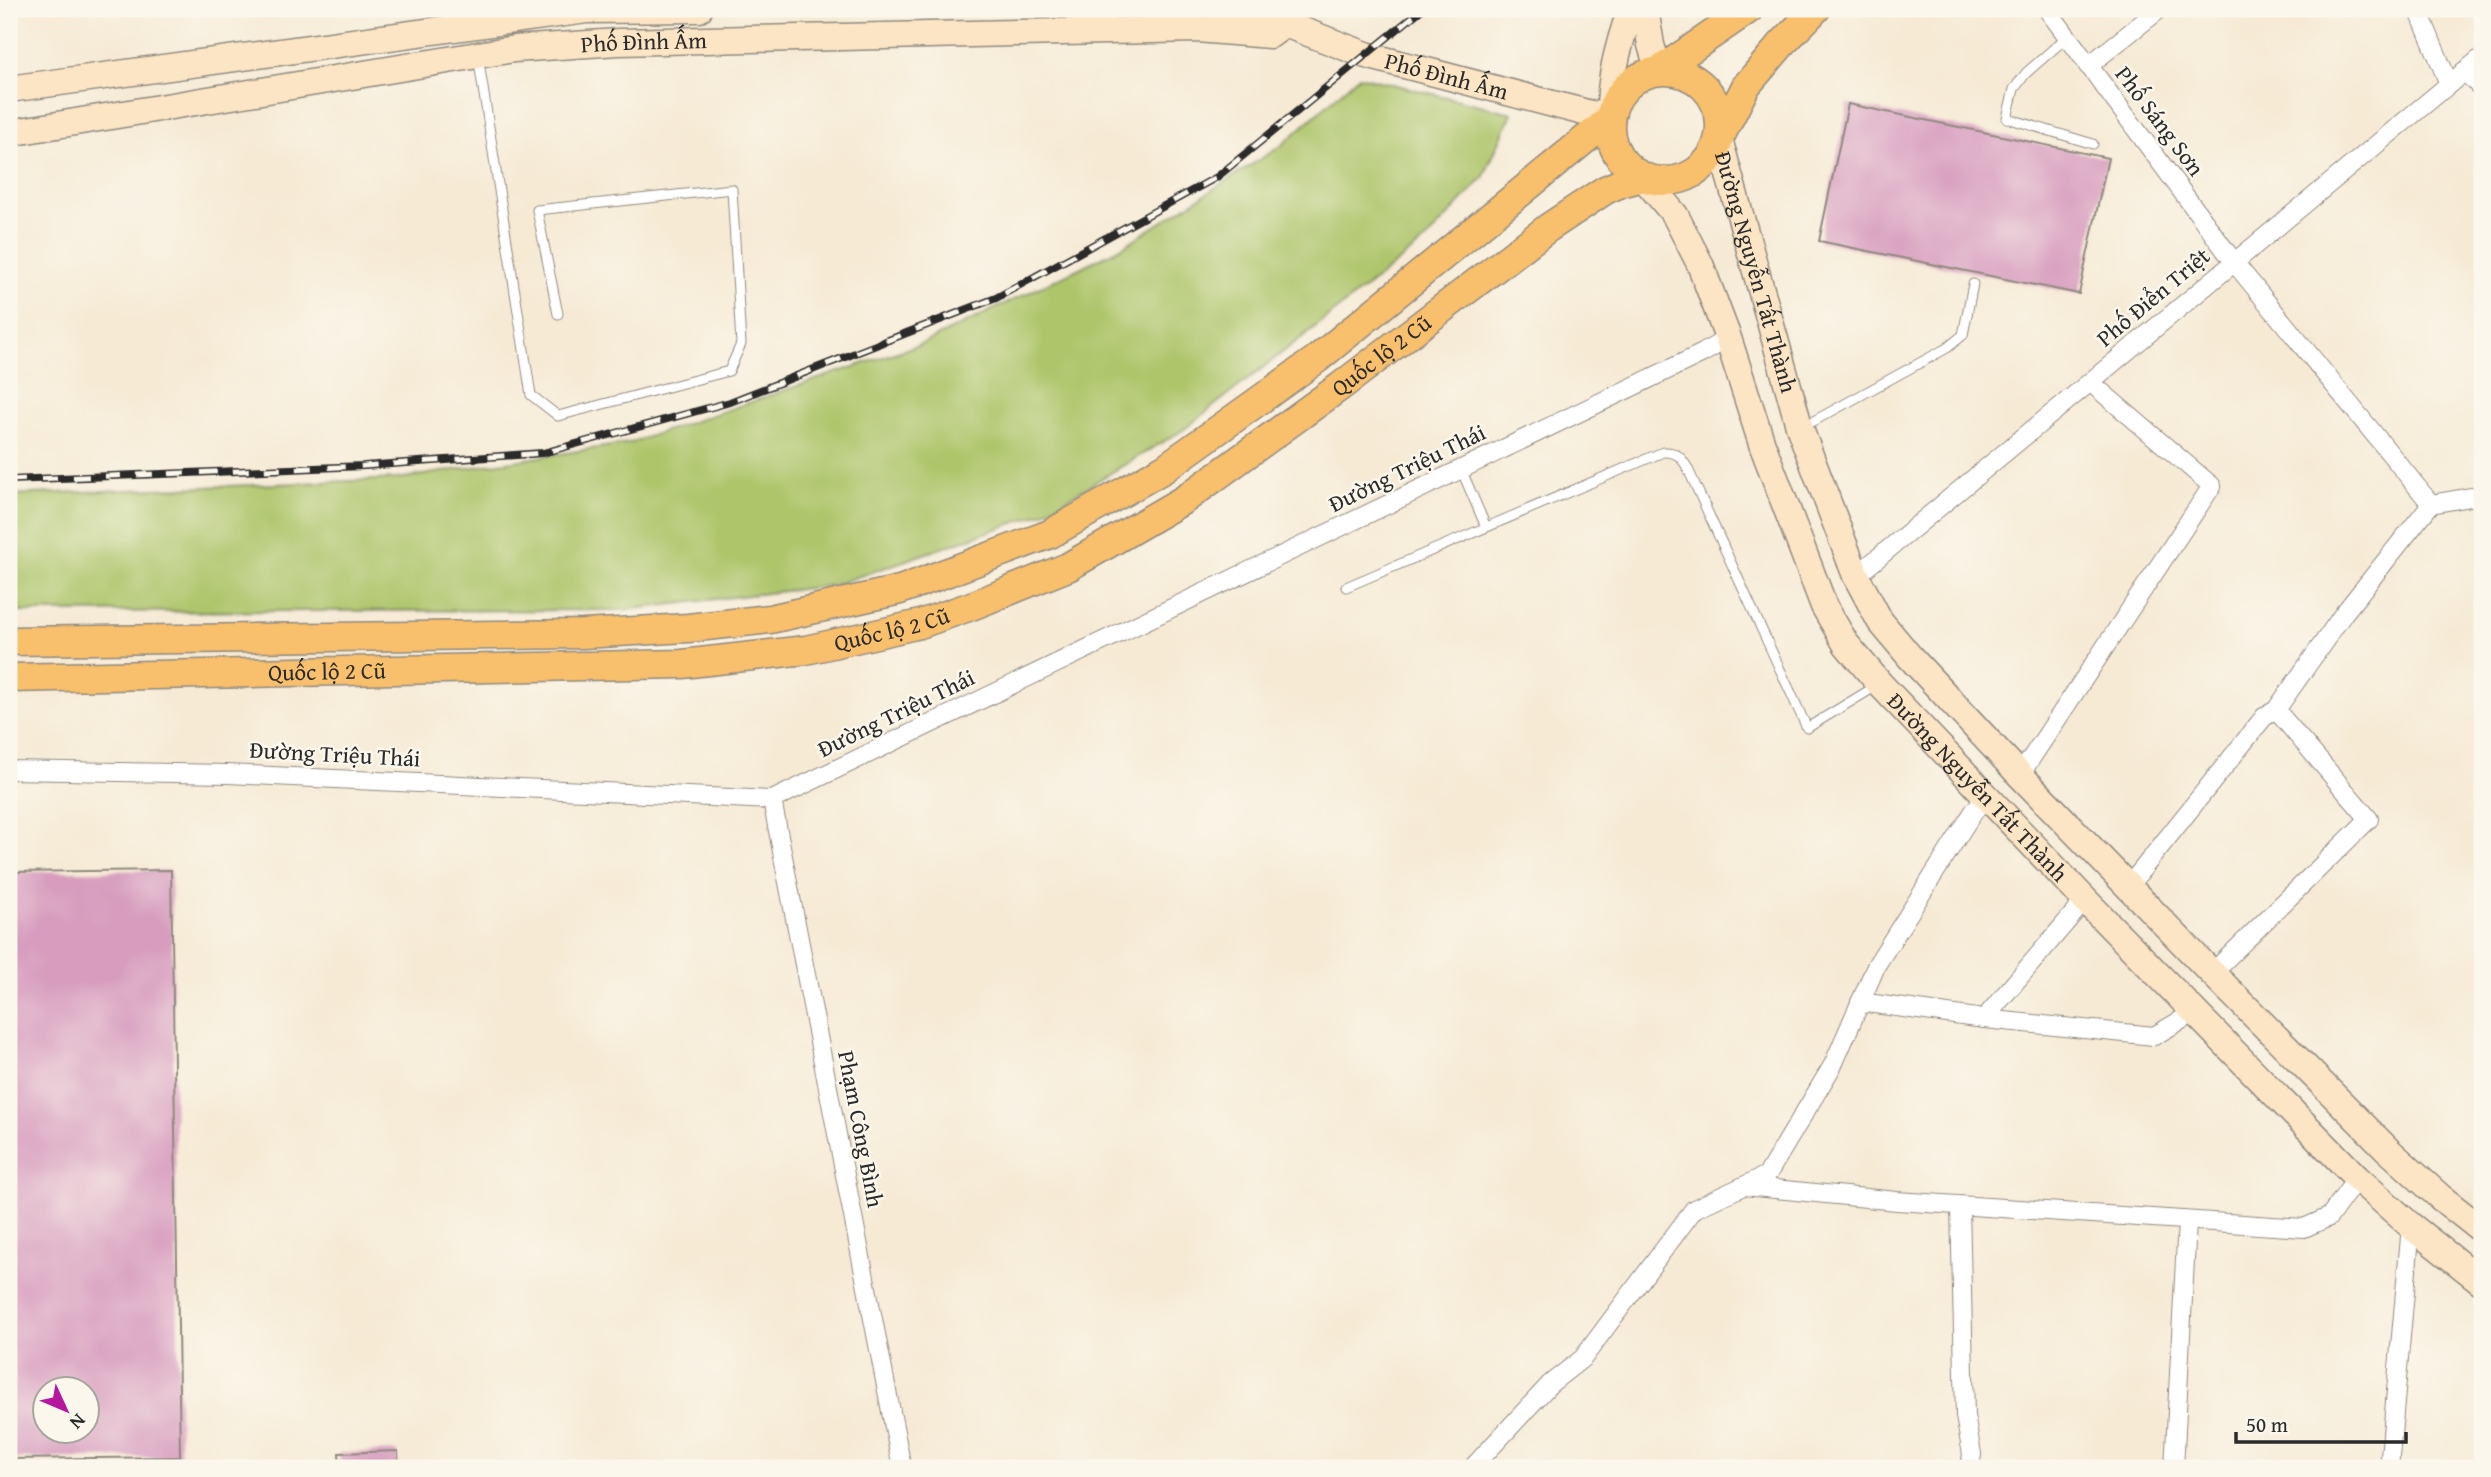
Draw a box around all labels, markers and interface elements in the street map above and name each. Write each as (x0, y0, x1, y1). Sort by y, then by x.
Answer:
street label: Phố Đình Ấm (580, 23, 707, 60)
street label: Phố Đình Ấm (1381, 44, 1512, 108)
street label: Phố Sáng Sơn (2108, 59, 2213, 183)
street label: Đường Nguyễn Tất Thành (1707, 147, 1806, 396)
street label: Phố Điển Triệt (2089, 239, 2217, 354)
street label: Quốc lộ 2 Cũ (1324, 306, 1438, 404)
street label: Đường Triệu Thái (1323, 415, 1491, 520)
street label: Quốc lộ 2 Cũ (831, 598, 954, 659)
street label: Quốc lộ 2 Cũ (268, 653, 387, 689)
street label: Đường Triệu Thái (812, 660, 980, 765)
street label: Đường Nguyễn Tất Thành (1880, 685, 2076, 889)
street label: Đường Triệu Thái (249, 733, 421, 774)
street label: Phạm Công Bình (830, 1048, 893, 1210)
north arrow (32, 1376, 102, 1446)
scale bar (2236, 1400, 2405, 1444)
text: N (64, 1408, 93, 1436)
text: 50 m (2246, 1409, 2288, 1440)

